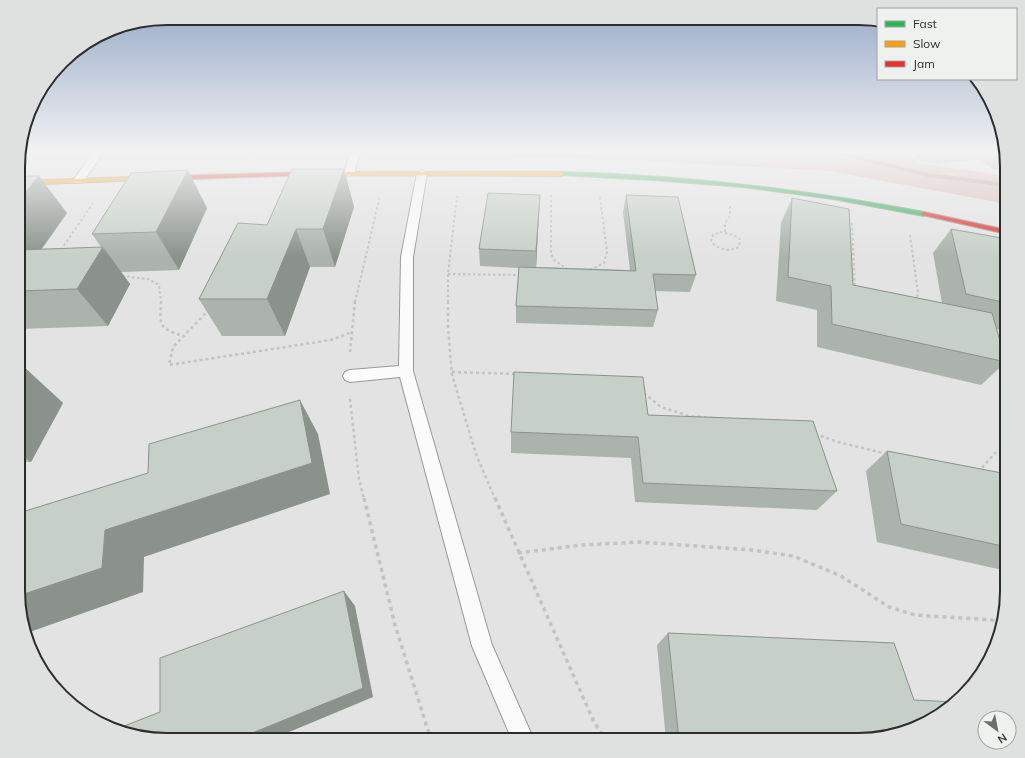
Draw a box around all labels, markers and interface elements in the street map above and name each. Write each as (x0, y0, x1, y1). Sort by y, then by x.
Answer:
legend (877, 8, 1017, 80)
text: Fast (913, 16, 937, 31)
text: Slow (913, 36, 941, 51)
text: Jam (913, 56, 935, 71)
north arrow (977, 710, 1017, 750)
text: N (995, 730, 1010, 747)

